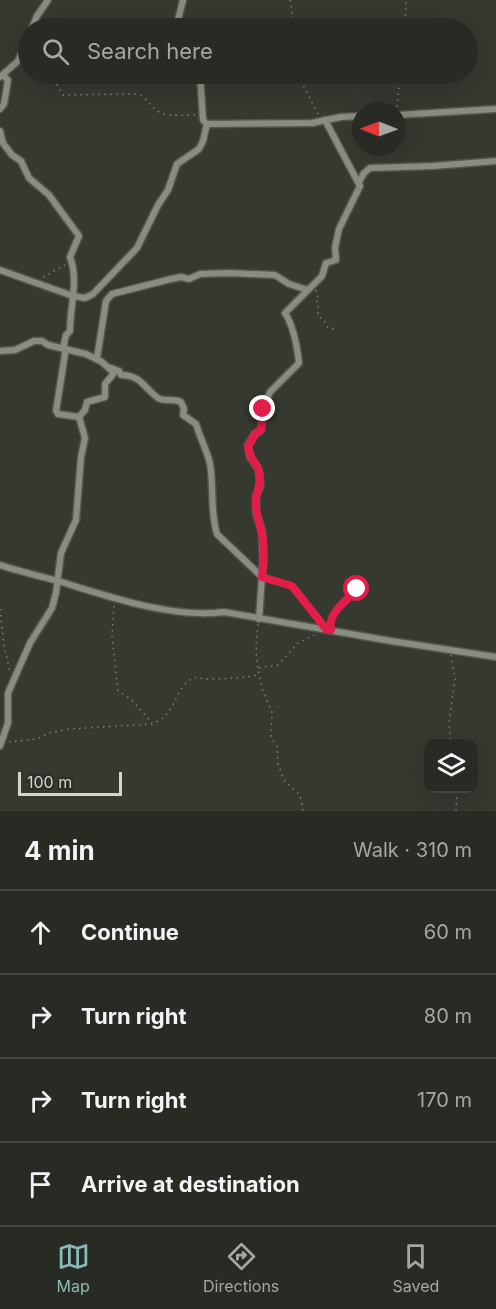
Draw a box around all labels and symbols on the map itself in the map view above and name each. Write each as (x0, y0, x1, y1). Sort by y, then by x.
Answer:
north arrow (352, 102, 406, 156)
route end (249, 395, 275, 421)
route start (343, 575, 369, 601)
scale bar (18, 769, 122, 796)

